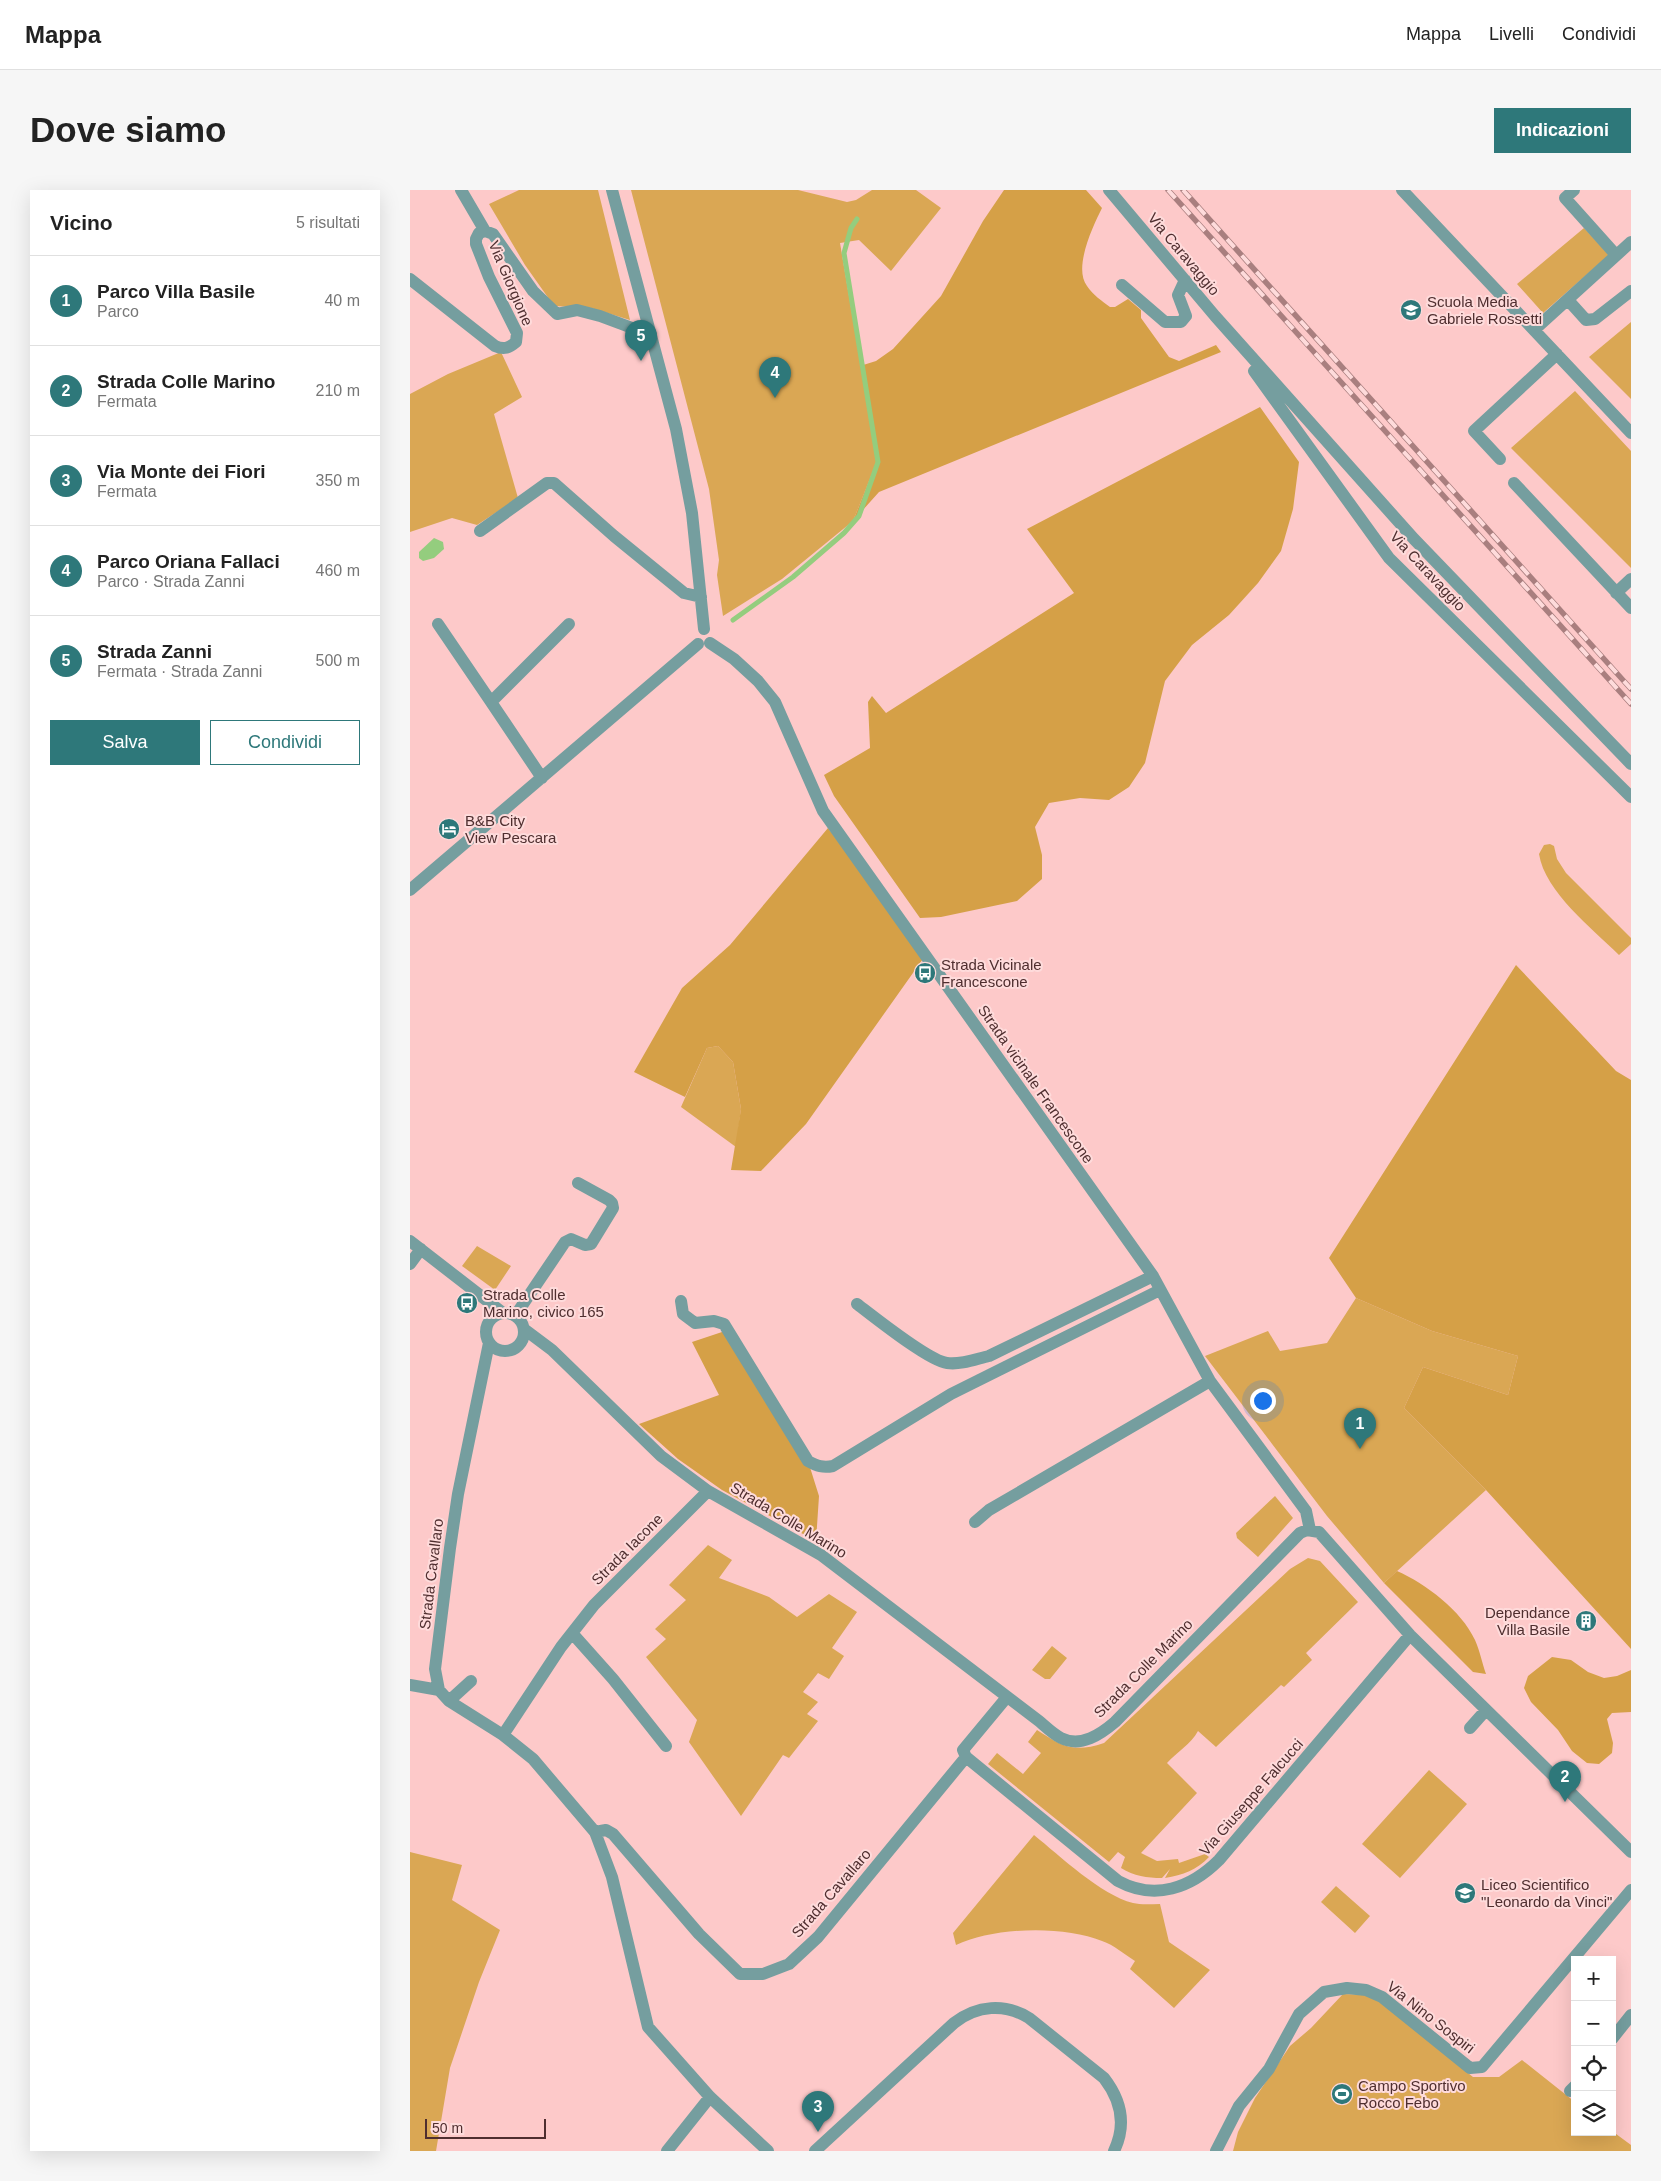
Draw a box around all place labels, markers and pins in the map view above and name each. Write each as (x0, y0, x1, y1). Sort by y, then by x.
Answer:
place label: Scuola Media Gabriele Rossetti (1427, 293, 1542, 327)
school or university icon: Scuola Media Gabriele Rossetti (1399, 298, 1423, 322)
pin: 5 (625, 320, 657, 361)
pin: 4 (759, 357, 791, 398)
place label: B&B City View Pescara (465, 812, 557, 846)
hotel icon: B&B City View Pescara (437, 817, 461, 841)
place label: Strada Vicinale Francescone (941, 956, 1042, 990)
bus stop icon: Strada Vicinale Francescone (913, 961, 937, 985)
place label: Strada Colle Marino, civico 165 (483, 1286, 604, 1320)
bus stop icon: Strada Colle Marino, civico 165 (455, 1291, 479, 1315)
pin: 1 (1344, 1408, 1376, 1449)
place label: Dependance Villa Basile (1485, 1604, 1570, 1638)
building icon: Dependance Villa Basile (1574, 1609, 1598, 1633)
pin: 2 (1549, 1761, 1581, 1802)
place label: Liceo Scientifico "Leonardo da Vinci" (1481, 1876, 1612, 1910)
school or university icon: Liceo Scientifico "Leonardo da Vinci" (1453, 1881, 1477, 1905)
place label: Campo Sportivo Rocco Febo (1358, 2077, 1466, 2111)
sports icon: Campo Sportivo Rocco Febo (1330, 2082, 1354, 2106)
pin: 3 (802, 2091, 834, 2132)

